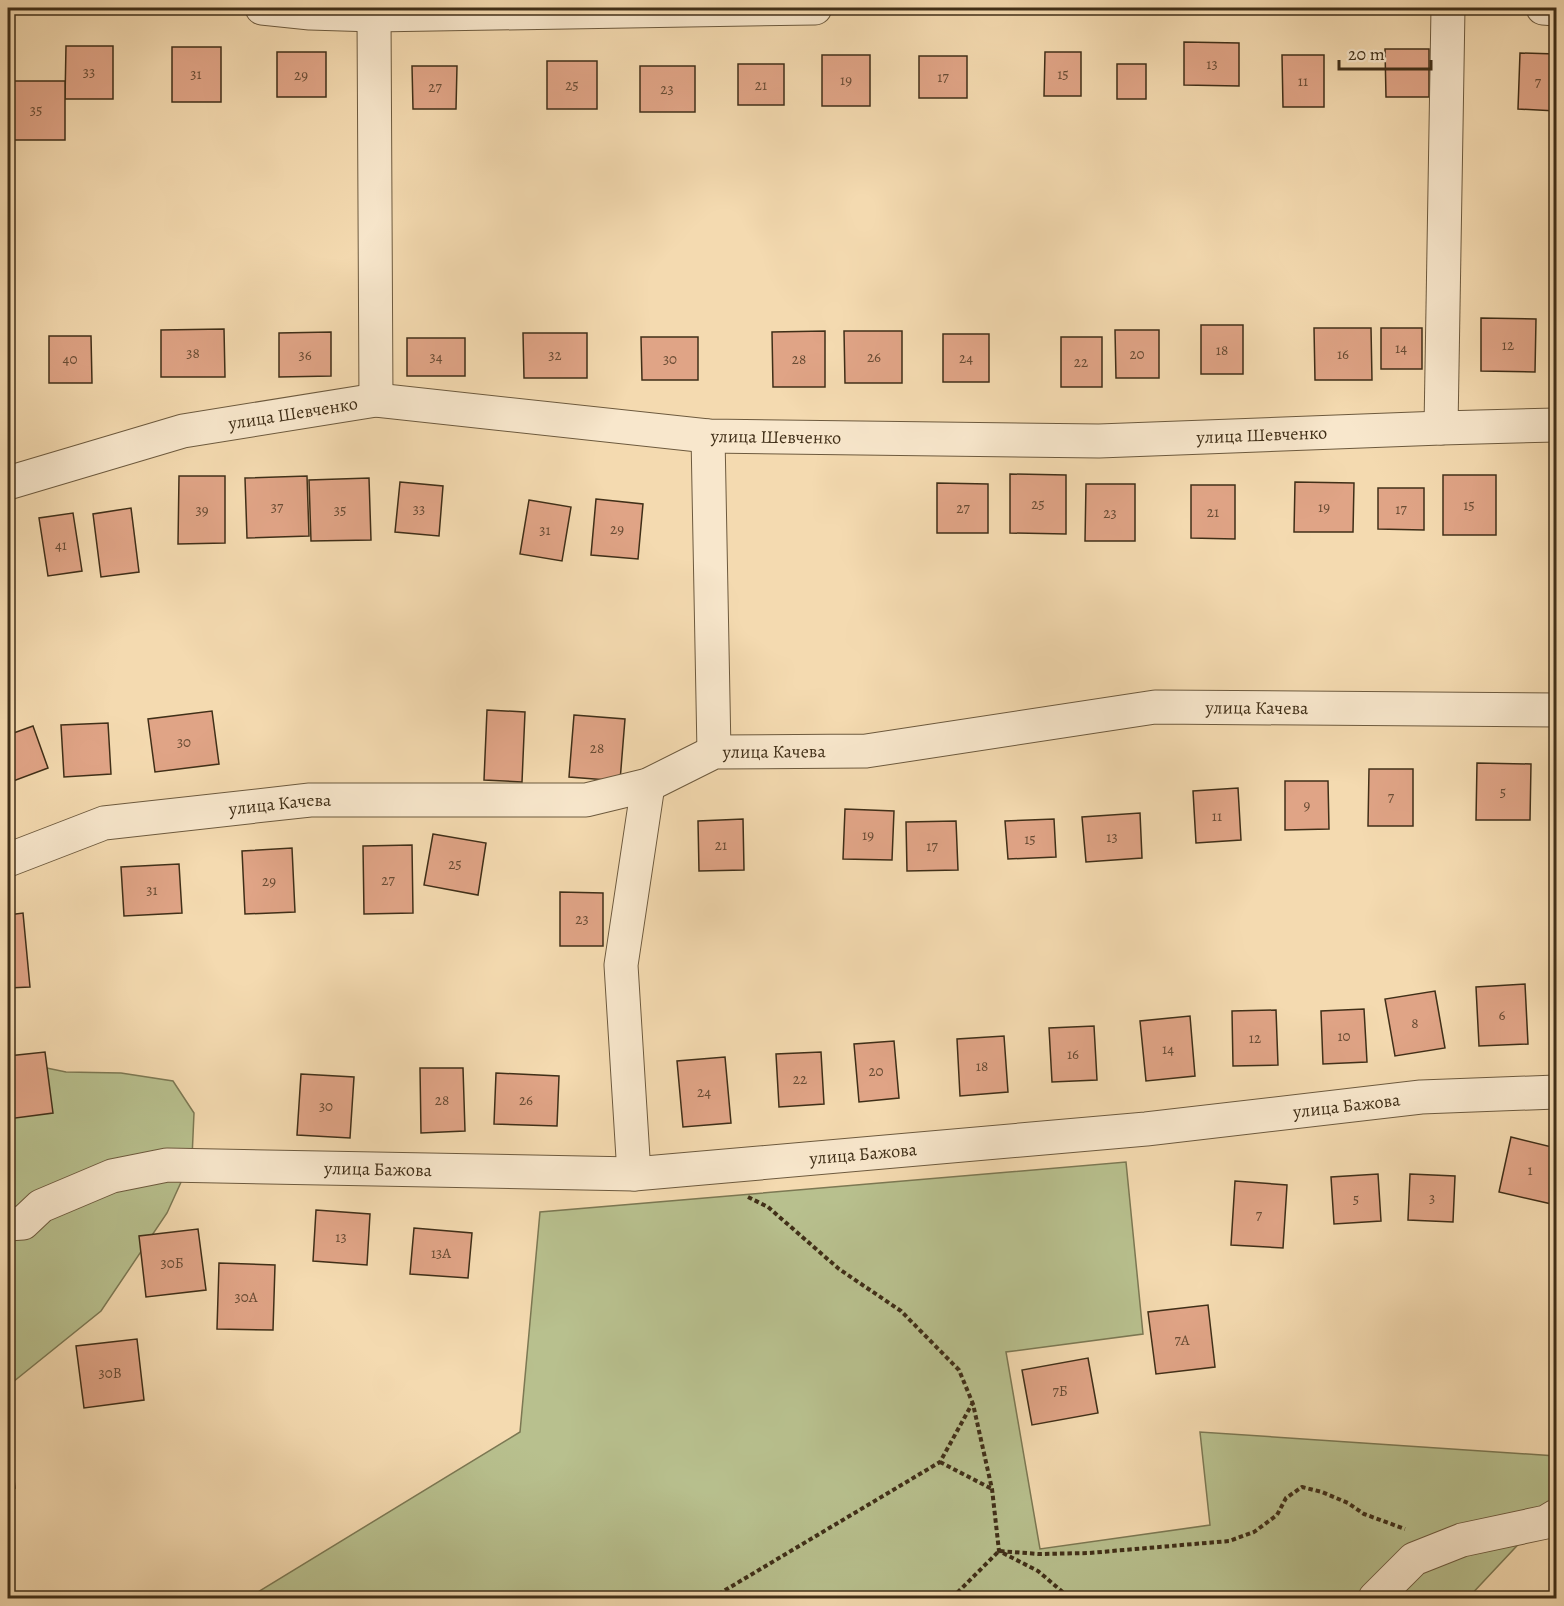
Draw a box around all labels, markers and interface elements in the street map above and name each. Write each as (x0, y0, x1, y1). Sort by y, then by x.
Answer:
scale bar (1339, 33, 1430, 71)
text: 20 m (1348, 42, 1385, 66)
house number: 13 (1206, 54, 1218, 74)
house number: 33 (83, 62, 95, 82)
house number: 31 (190, 64, 202, 84)
house number: 15 (1057, 64, 1069, 84)
house number: 29 (294, 65, 308, 85)
house number: 17 (937, 67, 949, 87)
house number: 19 (840, 70, 852, 90)
house number: 11 (1298, 71, 1308, 91)
house number: 7 (1535, 72, 1542, 92)
house number: 25 (565, 75, 579, 95)
house number: 21 (755, 75, 767, 95)
house number: 27 (428, 77, 442, 97)
house number: 23 (660, 79, 674, 99)
house number: 35 (30, 100, 42, 120)
house number: 12 (1502, 335, 1514, 355)
house number: 14 (1395, 338, 1407, 358)
house number: 18 (1216, 340, 1228, 360)
house number: 38 (186, 343, 200, 363)
house number: 20 (1129, 344, 1145, 364)
house number: 16 (1337, 344, 1349, 364)
house number: 36 (298, 345, 312, 365)
house number: 32 (548, 345, 562, 365)
house number: 34 (429, 347, 443, 367)
house number: 26 (867, 347, 881, 367)
house number: 24 (959, 348, 973, 368)
house number: 40 (63, 349, 77, 369)
house number: 30 (663, 349, 677, 369)
house number: 28 (792, 349, 806, 369)
house number: 22 (1074, 352, 1088, 372)
street label: улица Шевченко (226, 391, 359, 436)
street label: улица Шевченко (1195, 420, 1328, 449)
street label: улица Шевченко (710, 424, 841, 450)
house number: 25 (1031, 494, 1045, 514)
house number: 15 (1463, 495, 1475, 515)
house number: 37 (271, 497, 284, 517)
house number: 19 (1318, 497, 1330, 517)
house number: 27 (956, 498, 970, 518)
house number: 33 (413, 499, 425, 519)
house number: 17 (1395, 499, 1407, 519)
house number: 39 (195, 500, 209, 520)
house number: 35 (334, 500, 346, 520)
house number: 21 (1207, 502, 1219, 522)
house number: 23 (1103, 503, 1117, 523)
house number: 29 (610, 519, 624, 539)
house number: 31 (539, 520, 551, 540)
house number: 41 (55, 535, 67, 555)
street label: улица Качева (1204, 695, 1309, 720)
house number: 30 (177, 732, 191, 752)
house number: 28 (590, 738, 604, 758)
street label: улица Качева (722, 739, 826, 764)
house number: 5 (1500, 782, 1506, 802)
house number: 7 (1388, 787, 1395, 807)
street label: улица Качева (227, 788, 332, 821)
house number: 9 (1304, 795, 1311, 815)
house number: 11 (1212, 806, 1222, 826)
house number: 19 (862, 825, 874, 845)
house number: 13 (1106, 827, 1118, 847)
house number: 15 (1024, 829, 1036, 849)
house number: 21 (715, 835, 727, 855)
house number: 17 (926, 836, 938, 856)
house number: 25 (448, 854, 462, 874)
house number: 27 (381, 870, 395, 890)
house number: 29 (262, 871, 276, 891)
house number: 31 (146, 880, 158, 900)
house number: 23 (575, 909, 589, 929)
house number: 6 (1499, 1005, 1506, 1025)
house number: 8 (1411, 1013, 1419, 1033)
house number: 10 (1337, 1026, 1351, 1046)
house number: 12 (1249, 1028, 1261, 1048)
house number: 14 (1162, 1039, 1174, 1059)
house number: 16 (1067, 1044, 1079, 1064)
house number: 18 (976, 1056, 988, 1076)
house number: 20 (868, 1061, 884, 1081)
house number: 22 (793, 1069, 807, 1089)
house number: 24 (697, 1082, 711, 1102)
street label: улица Бажова (1291, 1087, 1402, 1124)
house number: 28 (435, 1090, 449, 1110)
house number: 26 (519, 1090, 533, 1110)
house number: 30 (319, 1096, 333, 1116)
street label: улица Бажова (807, 1137, 918, 1171)
street label: улица Бажова (323, 1156, 433, 1182)
house number: 1 (1527, 1160, 1533, 1180)
house number: 3 (1429, 1188, 1435, 1208)
house number: 5 (1353, 1189, 1359, 1209)
house number: 7 (1256, 1205, 1263, 1225)
house number: 13 (335, 1227, 347, 1247)
house number: 13А (431, 1243, 451, 1263)
house number: 30Б (160, 1253, 184, 1273)
house number: 30А (235, 1287, 258, 1307)
house number: 7А (1174, 1330, 1190, 1350)
house number: 30В (98, 1363, 122, 1383)
house number: 7Б (1052, 1381, 1068, 1401)

